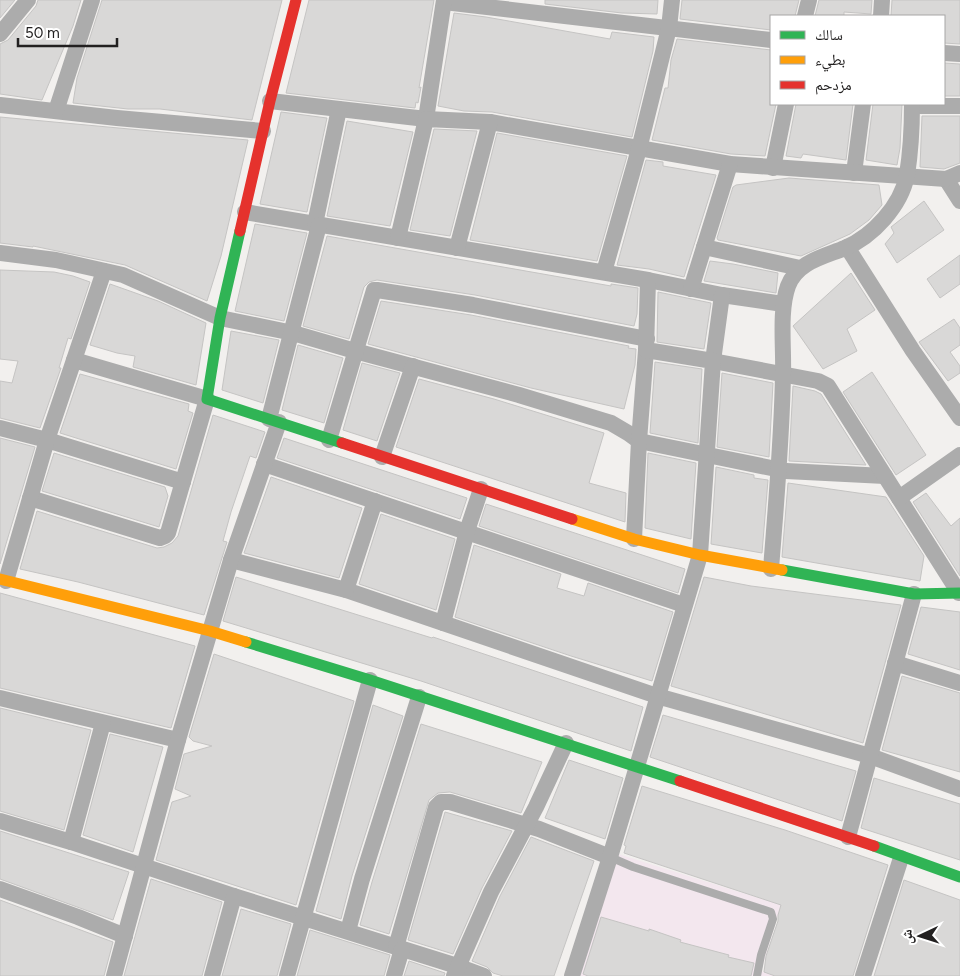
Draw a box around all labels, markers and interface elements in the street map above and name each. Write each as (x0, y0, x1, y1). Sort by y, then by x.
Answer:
scale bar (18, 15, 116, 47)
legend (770, 15, 945, 105)
text: 50 m (25, 24, 60, 42)
text: سالك (815, 26, 843, 44)
text: بطيء (815, 51, 845, 72)
text: مزدحم (815, 76, 852, 95)
north arrow (895, 911, 945, 961)
text: ش (899, 929, 917, 945)

